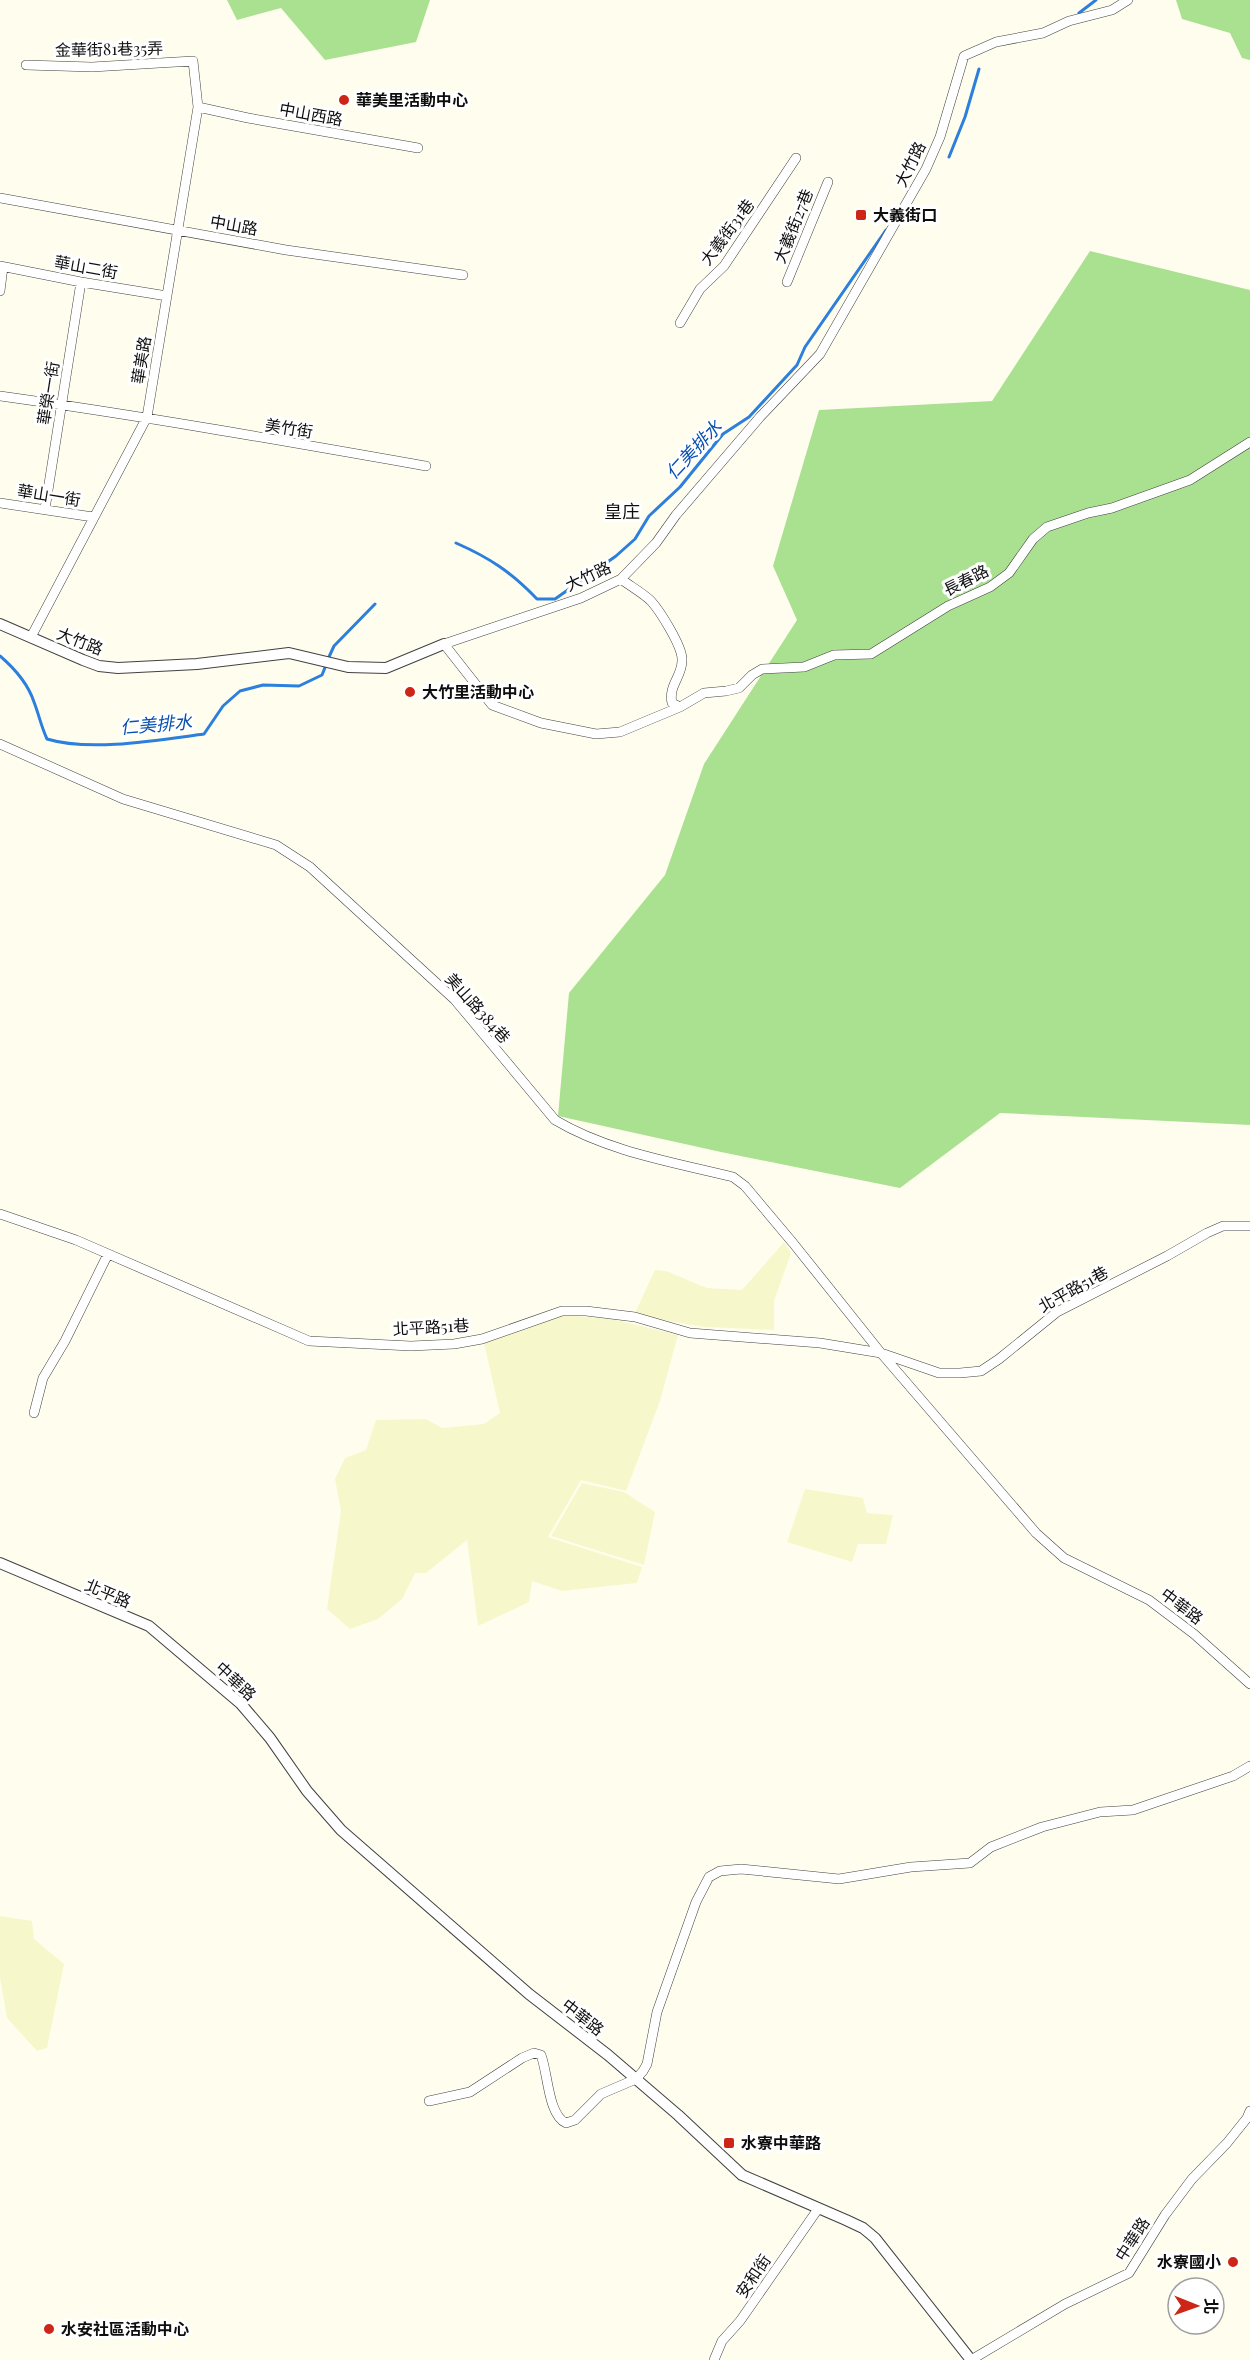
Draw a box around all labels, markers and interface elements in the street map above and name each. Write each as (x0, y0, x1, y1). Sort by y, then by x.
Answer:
street label: 金華街81巷35弄 (55, 37, 163, 60)
place label: 華美里活動中心 (356, 89, 468, 110)
marker: 華美里活動中心 (337, 93, 351, 107)
street label: 中山西路 (278, 98, 344, 129)
street label: 大竹路 (890, 138, 930, 190)
street label: 大義街27巷 (768, 186, 817, 266)
street label: 大義街31巷 (695, 195, 758, 269)
place label: 大義街口 (873, 204, 937, 225)
marker: 大義街口 (854, 208, 868, 222)
street label: 中山路 (209, 210, 260, 239)
street label: 華山二街 (53, 251, 119, 282)
street label: 華美路 (126, 335, 155, 385)
street label: 華榮一街 (32, 360, 63, 426)
street label: 美竹街 (264, 413, 314, 442)
water label: 仁美排水 (660, 414, 727, 484)
street label: 華山一街 (16, 479, 82, 510)
district label: 皇庄 (604, 499, 640, 523)
street label: 大竹路 (562, 556, 614, 595)
street label: 長春路 (940, 559, 992, 600)
street label: 大竹路 (54, 622, 106, 659)
place label: 大竹里活動中心 (422, 681, 534, 702)
marker: 大竹里活動中心 (403, 685, 417, 699)
water label: 仁美排水 (119, 709, 194, 739)
street label: 美山路384巷 (441, 968, 515, 1047)
street label: 北平路51巷 (1034, 1261, 1111, 1316)
street label: 北平路51巷 (392, 1314, 470, 1339)
street label: 北平路 (82, 1573, 134, 1612)
street label: 中華路 (1157, 1583, 1208, 1628)
street label: 中華路 (212, 1657, 261, 1705)
street label: 中華路 (558, 1994, 609, 2040)
place label: 水寮中華路 (741, 2132, 821, 2153)
marker: 水寮中華路 (722, 2136, 736, 2150)
street label: 中華路 (1110, 2213, 1153, 2265)
street label: 安和街 (730, 2250, 775, 2301)
place label: 水寮國小 (1157, 2251, 1221, 2272)
marker: 水寮國小 (1226, 2255, 1240, 2269)
north arrow (1166, 2276, 1226, 2336)
text: 北 (1201, 2298, 1222, 2314)
place label: 水安社區活動中心 (61, 2318, 189, 2339)
marker: 水安社區活動中心 (42, 2322, 56, 2336)

